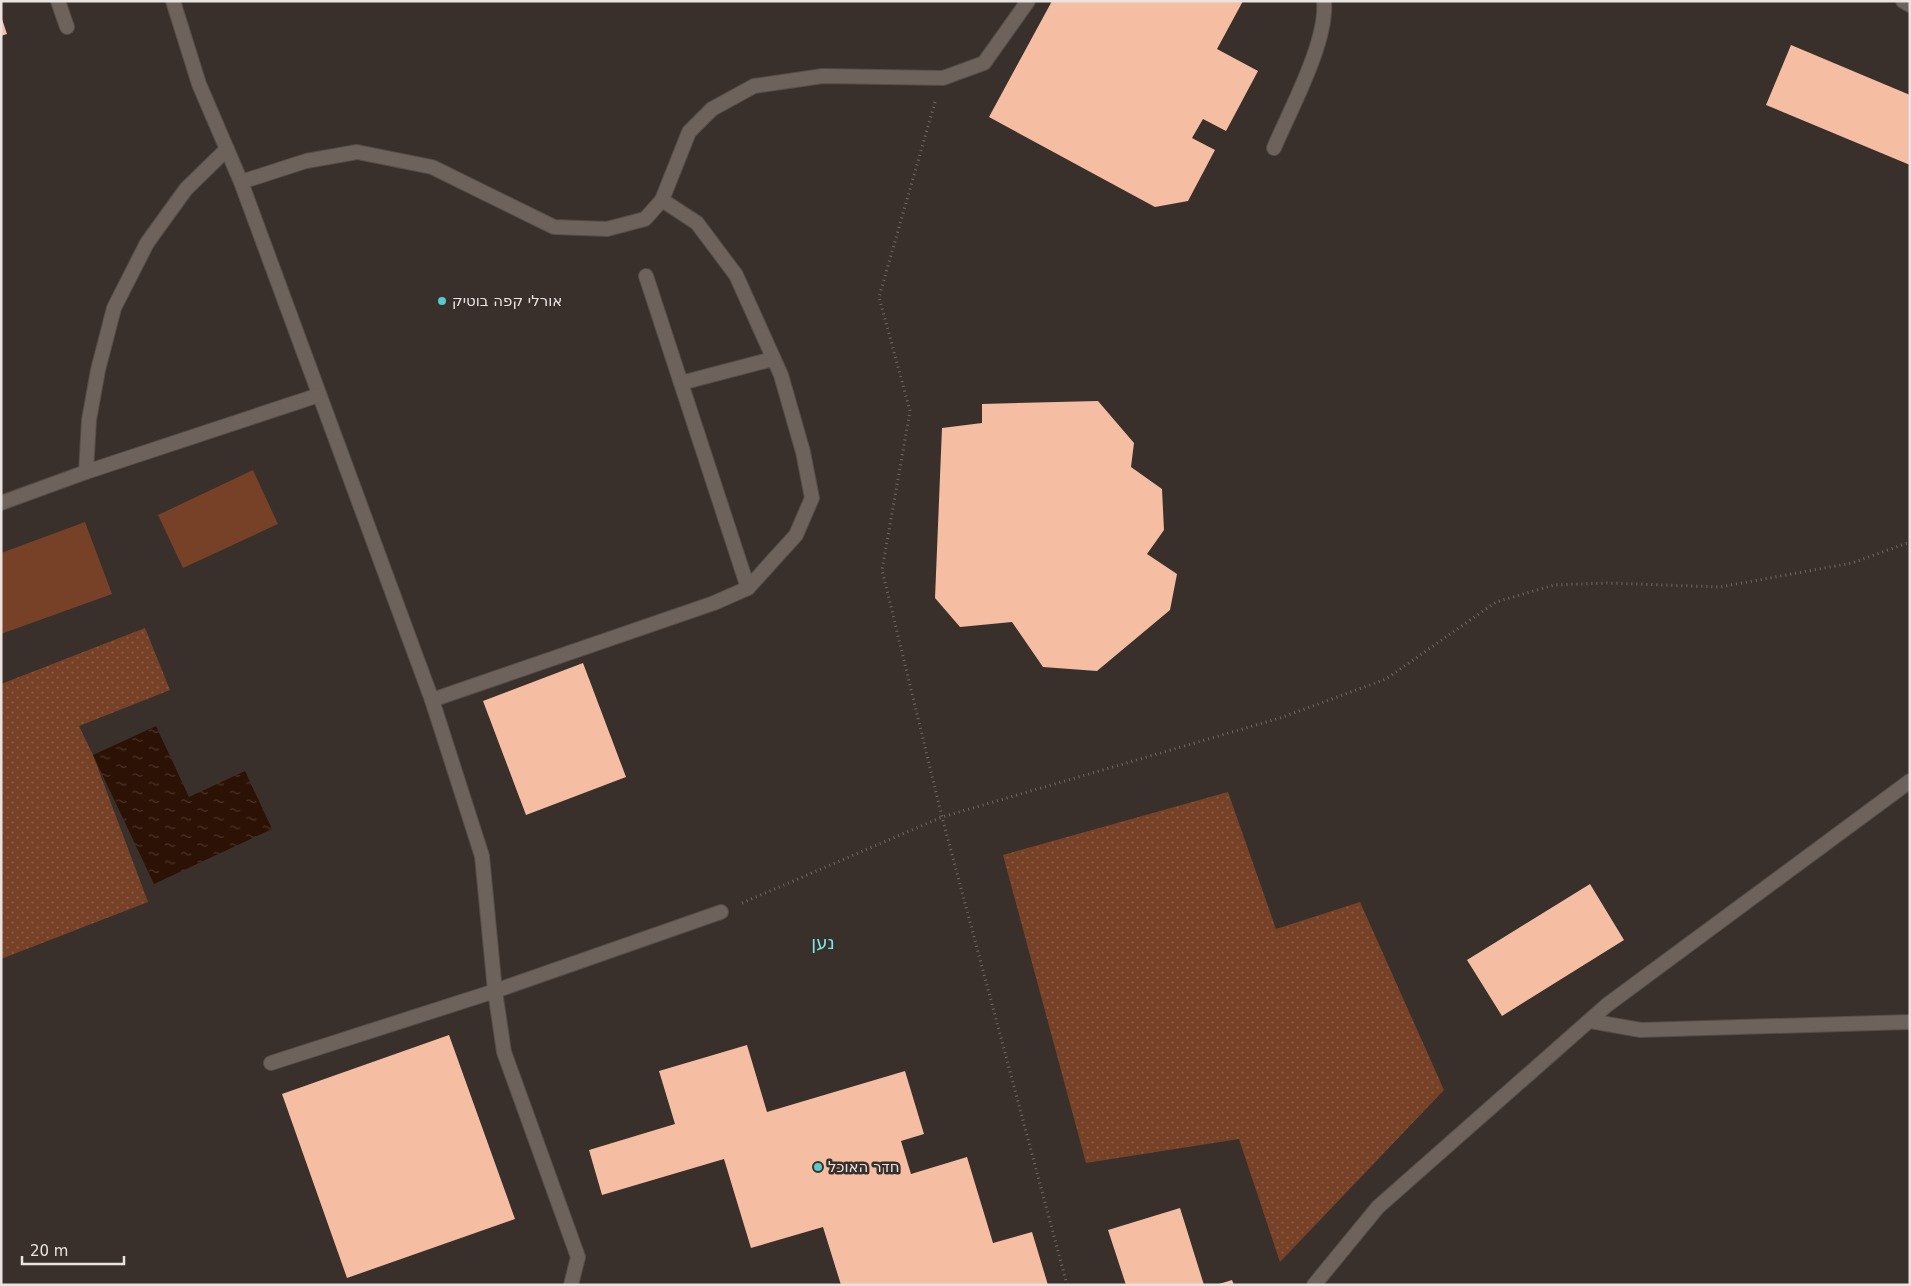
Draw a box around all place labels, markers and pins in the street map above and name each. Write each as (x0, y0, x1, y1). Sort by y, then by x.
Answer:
place label: אורלי קפה בוטיק (452, 292, 562, 310)
marker: אורלי קפה בוטיק (436, 295, 448, 307)
place label: חדר האוכל (828, 1158, 900, 1176)
marker: חדר האוכל (812, 1161, 824, 1173)

